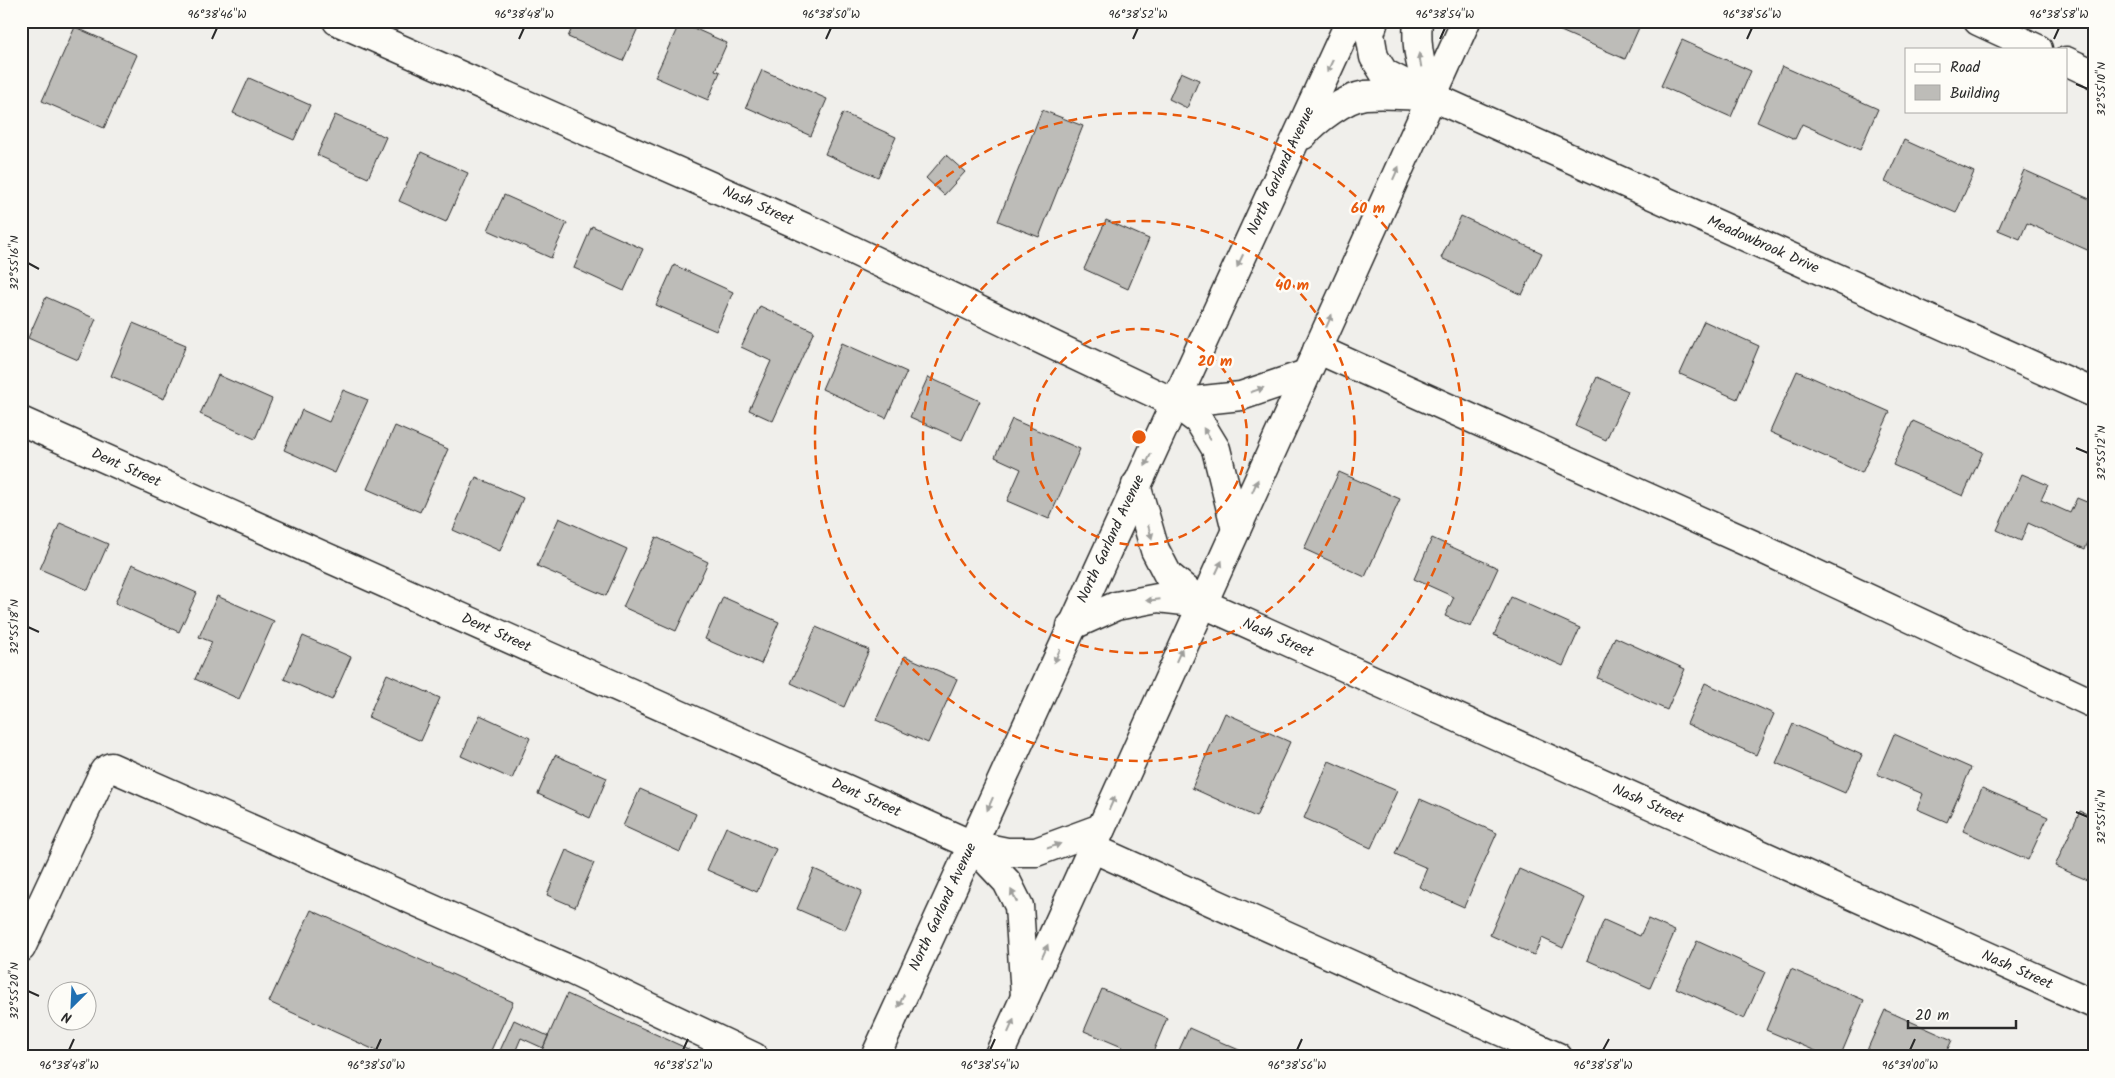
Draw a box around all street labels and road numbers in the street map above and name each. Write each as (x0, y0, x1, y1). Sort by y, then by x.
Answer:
street label: North Garland Avenue (1241, 103, 1321, 239)
street label: Nash Street (719, 180, 798, 232)
street label: Meadowbrook Drive (1703, 209, 1823, 281)
street label: Dent Street (87, 442, 165, 494)
street label: North Garland Avenue (1071, 471, 1151, 607)
street label: Dent Street (457, 607, 535, 659)
street label: Nash Street (1239, 612, 1318, 664)
street label: Dent Street (827, 772, 905, 824)
street label: Nash Street (1609, 778, 1688, 830)
street label: North Garland Avenue (903, 839, 983, 975)
street label: Nash Street (1978, 944, 2057, 996)

